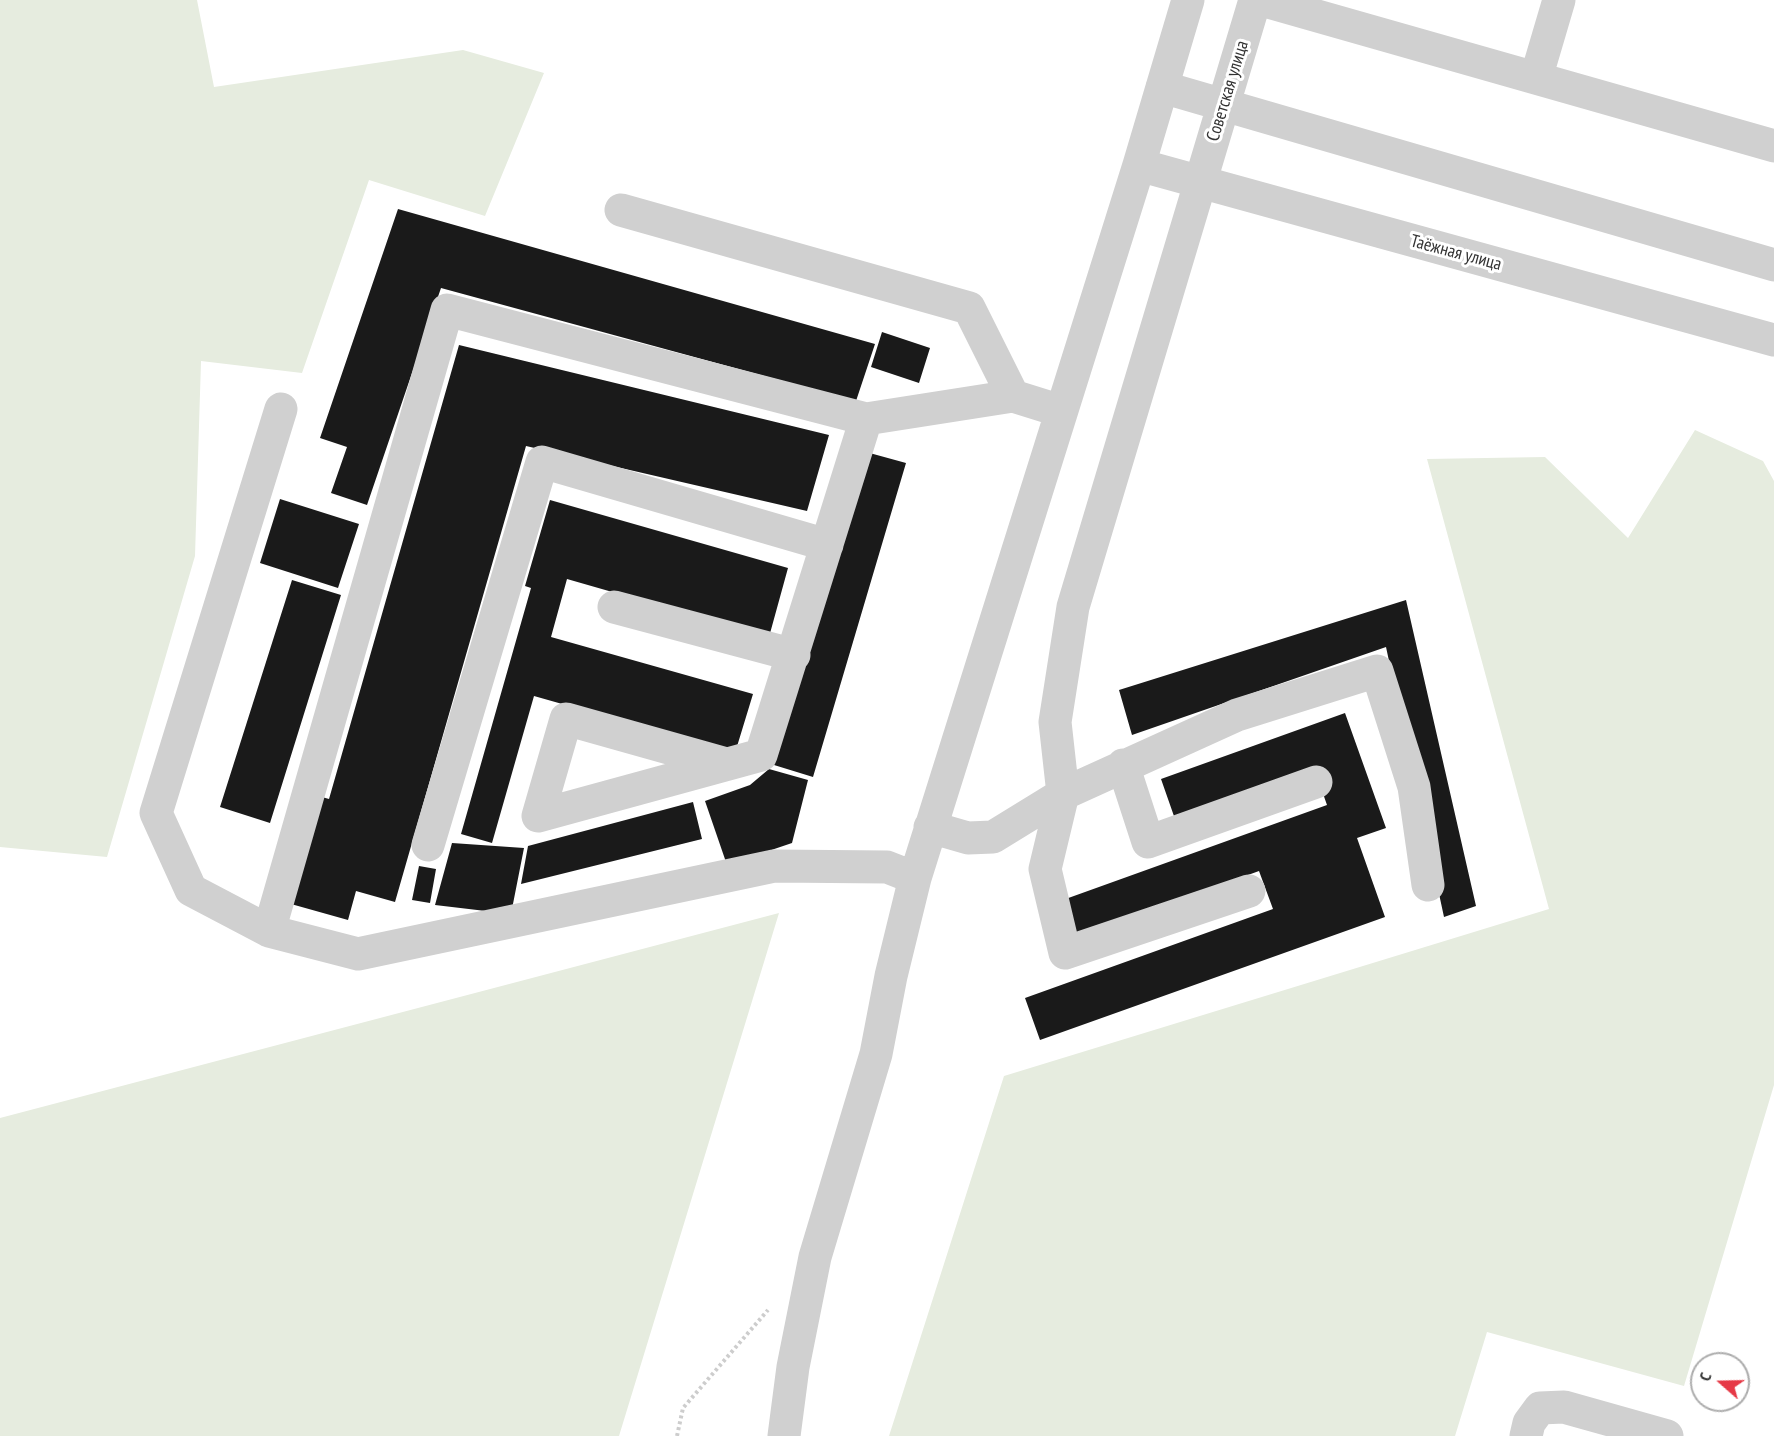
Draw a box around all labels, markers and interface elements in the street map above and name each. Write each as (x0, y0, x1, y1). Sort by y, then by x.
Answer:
street label: Советская улица (1202, 38, 1254, 144)
street label: Таёжная улица (1408, 230, 1504, 276)
north arrow (1690, 1352, 1750, 1412)
text: С (1694, 1370, 1716, 1383)

